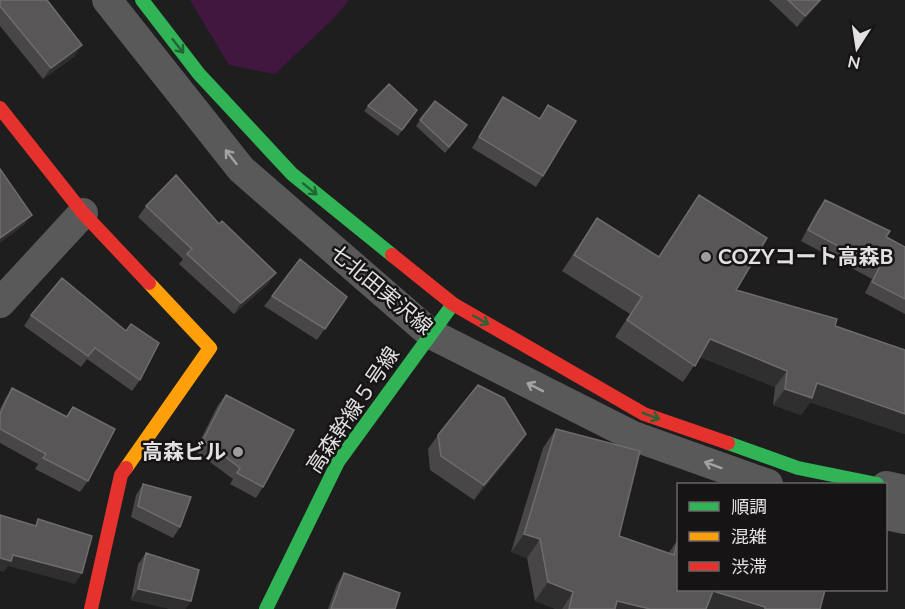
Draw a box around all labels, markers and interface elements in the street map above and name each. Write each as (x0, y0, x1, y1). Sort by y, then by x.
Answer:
north arrow (827, 18, 887, 78)
one-way arrow (171, 38, 184, 54)
text: N (846, 53, 862, 74)
one-way arrow (225, 149, 238, 165)
one-way arrow (302, 182, 318, 195)
street label: 七北田実沢線 (326, 239, 438, 339)
place label: COZYコート高森B (718, 243, 893, 268)
marker: COZYコート高森B (699, 250, 713, 264)
one-way arrow (472, 315, 489, 327)
street label: 高森幹線５号線 (300, 341, 403, 477)
one-way arrow (526, 380, 544, 392)
one-way arrow (641, 411, 660, 422)
place label: 高森ビル (142, 438, 226, 463)
marker: 高森ビル (231, 445, 245, 459)
one-way arrow (704, 458, 723, 469)
legend (677, 483, 887, 591)
text: 順調 (731, 495, 767, 517)
text: 混雑 (731, 525, 767, 547)
text: 渋滞 (731, 555, 767, 577)

